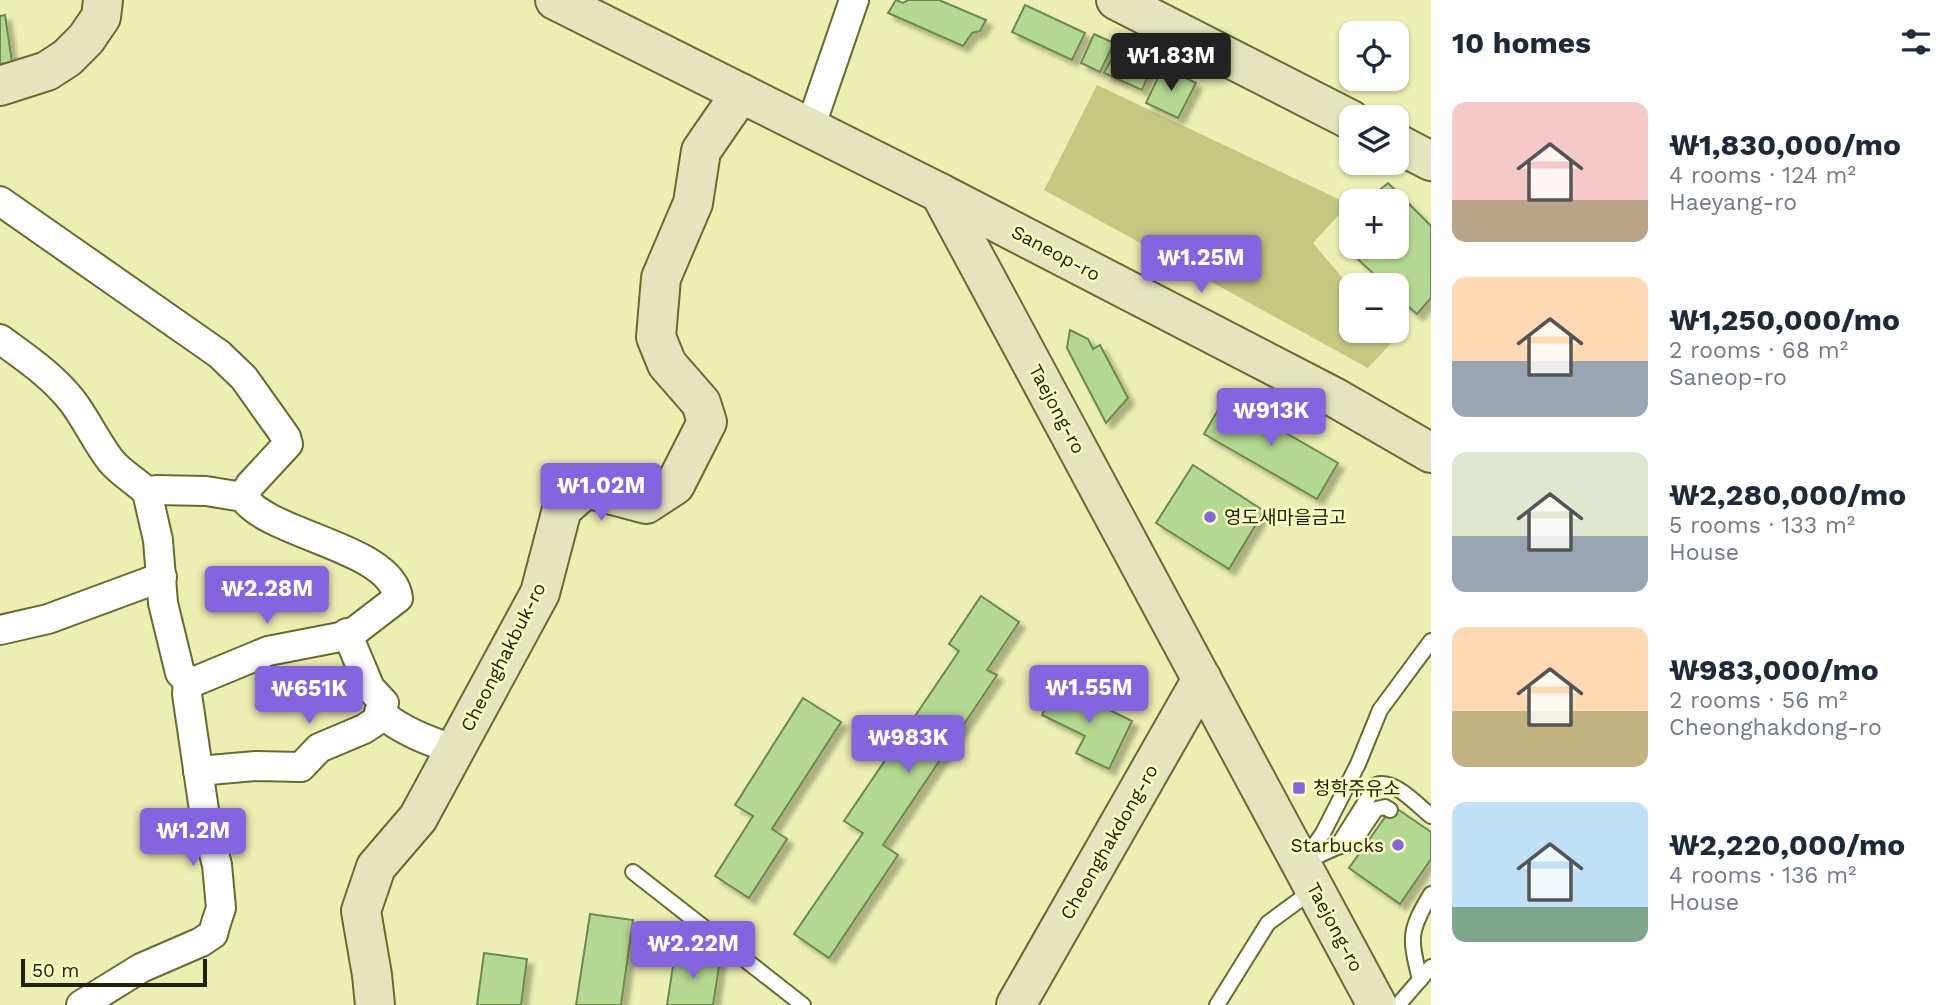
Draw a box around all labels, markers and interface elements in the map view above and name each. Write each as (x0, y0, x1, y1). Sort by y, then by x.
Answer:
map controls (1339, 21, 1409, 343)
button: locate (1339, 21, 1409, 91)
icon: filters (1897, 23, 1935, 61)
text: 10 homes (1452, 25, 1591, 60)
pin: ₩1.83M (1114, 34, 1228, 93)
text: ₩1.83M (1127, 42, 1215, 69)
button: layers (1339, 105, 1409, 175)
text: ₩1,830,000/mo (1669, 127, 1901, 162)
icon: home (1508, 130, 1592, 214)
text: 4 rooms · 124 m² (1669, 162, 1856, 189)
button: + (1339, 189, 1409, 259)
text: Haeyang-ro (1669, 189, 1797, 216)
street label: Saneop-ro (1008, 220, 1104, 286)
pin: ₩1.25M (1144, 236, 1258, 295)
text: ₩1.25M (1157, 244, 1245, 271)
button: − (1339, 273, 1409, 343)
text: ₩1,250,000/mo (1669, 302, 1900, 337)
icon: home (1508, 305, 1592, 389)
text: 2 rooms · 68 m² (1669, 337, 1848, 364)
street label: Taejong-ro (1024, 360, 1090, 458)
text: Saneop-ro (1669, 364, 1787, 391)
pin: ₩913K (1222, 388, 1320, 448)
text: ₩913K (1233, 397, 1309, 424)
pin: ₩1.02M (544, 463, 658, 523)
text: ₩1.02M (557, 472, 645, 499)
text: ₩2,280,000/mo (1669, 477, 1906, 512)
icon: home (1508, 480, 1592, 564)
place label: 영도새마을금고 (1224, 506, 1346, 529)
marker: 영도새마을금고 (1202, 509, 1218, 525)
text: 5 rooms · 133 m² (1669, 512, 1855, 539)
text: House (1669, 539, 1739, 566)
pin: ₩2.28M (210, 566, 324, 626)
text: ₩2.28M (221, 575, 313, 602)
street label: Cheonghakbuk-ro (455, 579, 551, 735)
text: ₩983,000/mo (1669, 652, 1879, 687)
icon: home (1508, 655, 1592, 739)
pin: ₩651K (260, 666, 358, 726)
pin: ₩1.55M (1032, 666, 1146, 725)
text: ₩1.55M (1045, 674, 1133, 701)
text: ₩651K (271, 675, 347, 702)
text: 2 rooms · 56 m² (1669, 687, 1847, 714)
text: Cheonghakdong-ro (1669, 714, 1882, 741)
pin: ₩983K (859, 716, 957, 775)
text: ₩983K (868, 724, 948, 751)
street label: Cheonghakdong-ro (1055, 760, 1163, 924)
place label: 청학주유소 (1313, 777, 1400, 800)
marker: 청학주유소 (1291, 780, 1307, 796)
pin: ₩1.2M (144, 808, 242, 868)
text: ₩1.2M (156, 817, 230, 844)
text: ₩2,220,000/mo (1669, 827, 1905, 862)
icon: home (1508, 830, 1592, 914)
place label: Starbucks (1291, 834, 1384, 857)
marker: Starbucks (1390, 837, 1406, 853)
text: 4 rooms · 136 m² (1669, 862, 1857, 889)
street label: Taejong-ro (1302, 878, 1368, 976)
text: House (1669, 889, 1739, 916)
pin: ₩2.22M (636, 922, 750, 981)
text: ₩2.22M (647, 930, 739, 957)
scale bar (21, 956, 206, 988)
text: 50 m (32, 959, 79, 982)

